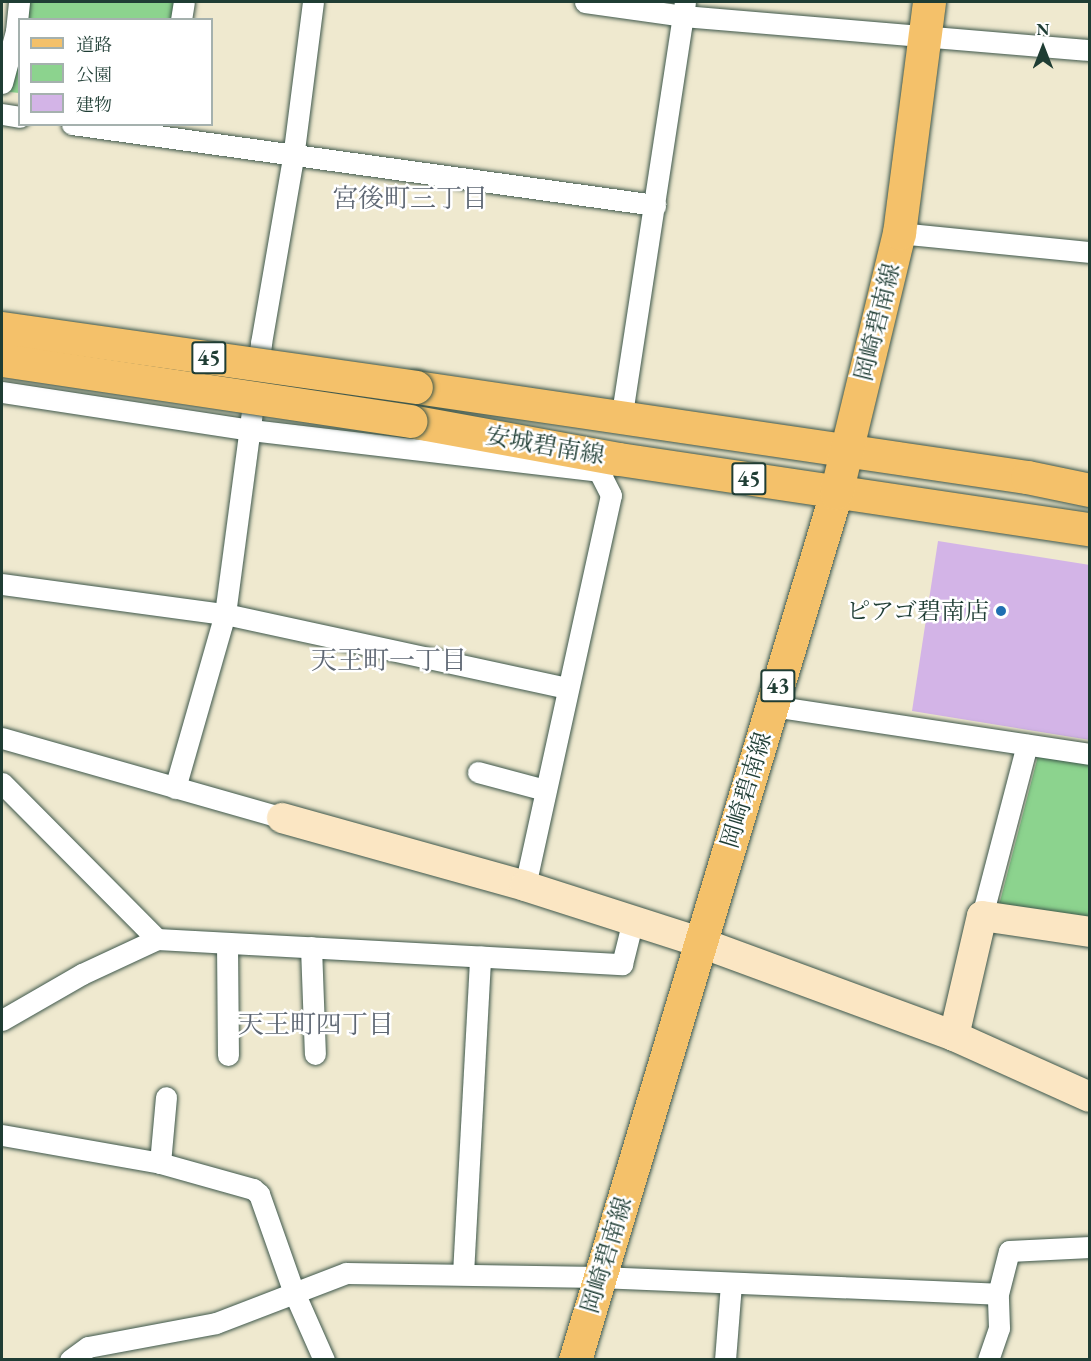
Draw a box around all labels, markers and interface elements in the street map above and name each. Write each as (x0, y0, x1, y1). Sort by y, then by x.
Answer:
legend (18, 18, 213, 126)
north arrow (1013, 18, 1073, 78)
text: N (1037, 19, 1049, 40)
text: 道路 (76, 33, 112, 56)
text: 公園 (76, 63, 112, 86)
text: 建物 (76, 93, 112, 116)
district label: 宮後町三丁目 (332, 183, 488, 215)
street label: 岡崎碧南線 (849, 260, 905, 384)
road number: 45 (191, 339, 227, 377)
street label: 安城碧南線 (483, 420, 607, 470)
road number: 45 (731, 460, 767, 498)
place label: ピアゴ碧南店 (845, 597, 989, 625)
marker: ピアゴ碧南店 (994, 604, 1008, 618)
district label: 天王町一丁目 (311, 645, 467, 677)
road number: 43 (760, 667, 796, 705)
street label: 岡崎碧南線 (715, 728, 777, 852)
district label: 天王町四丁目 (238, 1009, 394, 1041)
street label: 岡崎碧南線 (575, 1193, 637, 1317)

